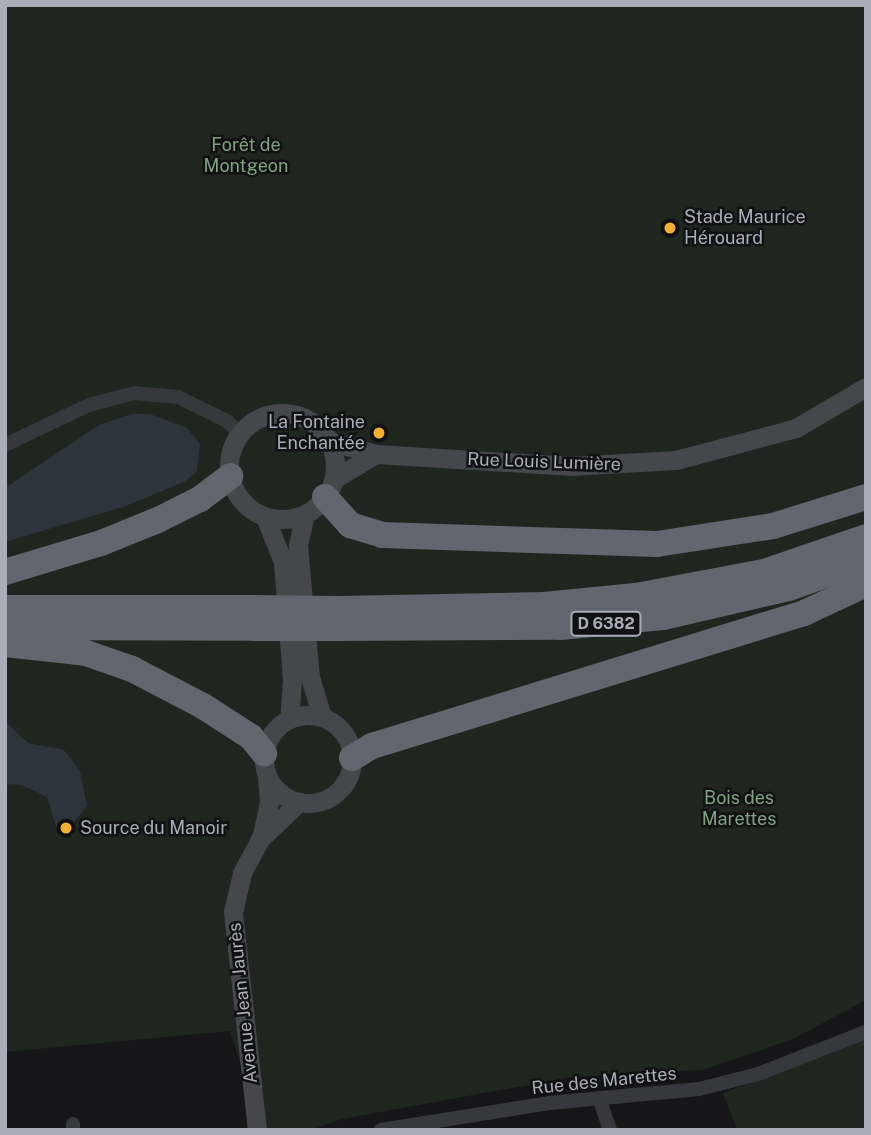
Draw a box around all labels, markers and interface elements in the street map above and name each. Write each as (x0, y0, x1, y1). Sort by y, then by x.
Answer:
park label: Forêt de Montgeon (204, 135, 288, 178)
place label: Stade Maurice Hérouard (684, 207, 806, 249)
marker: Stade Maurice Hérouard (662, 220, 678, 236)
place label: La Fontaine Enchantée (268, 412, 365, 454)
marker: La Fontaine Enchantée (371, 425, 387, 441)
street label: Rue Louis Lumière (467, 449, 621, 475)
road number: D 6382 (569, 611, 643, 636)
park label: Bois des Marettes (702, 788, 776, 830)
place label: Source du Manoir (80, 817, 228, 839)
marker: Source du Manoir (58, 820, 74, 836)
street label: Avenue Jean Jaurès (224, 921, 262, 1085)
street label: Rue des Marettes (530, 1063, 678, 1099)

